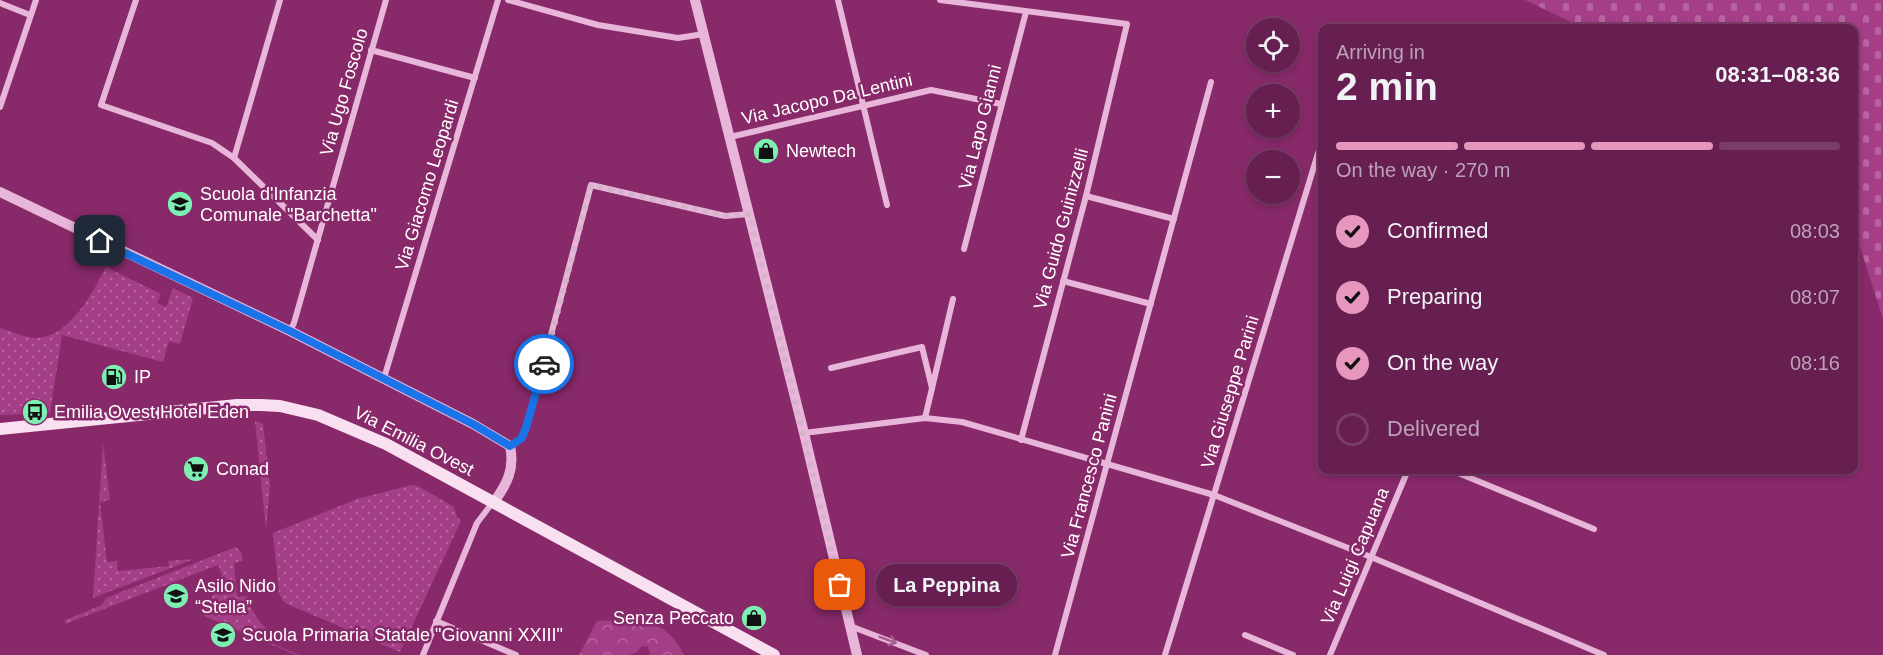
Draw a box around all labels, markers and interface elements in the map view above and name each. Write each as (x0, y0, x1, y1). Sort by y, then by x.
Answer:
map controls (1246, 18, 1300, 204)
button: locate (1246, 18, 1300, 72)
street label: Via Ugo Foscolo (316, 26, 372, 158)
text: Arriving in (1336, 41, 1425, 63)
text: 08:31–08:36 (1715, 62, 1840, 87)
street label: Via Lapo Gianni (955, 63, 1005, 191)
text: 2 min (1336, 65, 1438, 108)
street label: Via Jacopo Da Lentini (740, 70, 914, 128)
button: + (1246, 84, 1300, 138)
street label: Via Giacomo Leopardi (391, 97, 463, 273)
shop icon: Newtech (751, 136, 781, 166)
place label: Newtech (786, 141, 856, 161)
street label: Via Guido Guinizzelli (1030, 146, 1092, 312)
button: − (1246, 150, 1300, 204)
text: On the way · 270 m (1336, 159, 1511, 181)
place label: Scuola d'Infanzia Comunale "Barchetta" (200, 184, 377, 225)
school or university icon: Scuola d'Infanzia Comunale "Barchetta" (165, 189, 195, 219)
pin (74, 215, 125, 266)
icon: check (1336, 215, 1369, 248)
text: Confirmed (1387, 218, 1488, 243)
text: 08:03 (1790, 220, 1840, 242)
icon: home (83, 224, 116, 257)
icon: check (1336, 281, 1369, 314)
text: Preparing (1387, 284, 1482, 309)
text: 08:07 (1790, 286, 1840, 308)
street label: Via Giuseppe Parini (1197, 313, 1263, 471)
courier (514, 334, 574, 394)
icon: check (1336, 347, 1369, 380)
icon: car (528, 348, 561, 381)
text: On the way (1387, 350, 1498, 375)
text: 08:16 (1790, 352, 1840, 374)
fuel station icon: IP (99, 362, 129, 392)
place label: IP (134, 367, 151, 387)
street label: Via Francesco Panini (1057, 391, 1121, 561)
bus stop icon: Emilia Ovest Hotel Eden (20, 397, 50, 427)
place label: Emilia Ovest Hotel Eden (54, 402, 249, 422)
street label: Via Emilia Ovest (351, 402, 477, 480)
text: Delivered (1387, 416, 1480, 441)
supermarket icon: Conad (181, 454, 211, 484)
place label: Conad (216, 459, 269, 479)
street label: Via Luigi Capuana (1317, 484, 1393, 627)
pin (814, 559, 865, 610)
callout: La Peppina (876, 564, 1017, 606)
icon: bag (823, 568, 856, 601)
text: La Peppina (893, 574, 1000, 596)
place label: Asilo Nido “Stella” (195, 576, 276, 617)
school or university icon: Asilo Nido “Stella” (161, 581, 191, 611)
shop icon: Senza Peccato (739, 603, 769, 633)
place label: Senza Peccato (613, 608, 734, 628)
school or university icon: Scuola Primaria Statale "Giovanni XXIII" (208, 620, 238, 650)
place label: Scuola Primaria Statale "Giovanni XXIII" (242, 625, 563, 645)
one-way arrow (878, 636, 897, 647)

